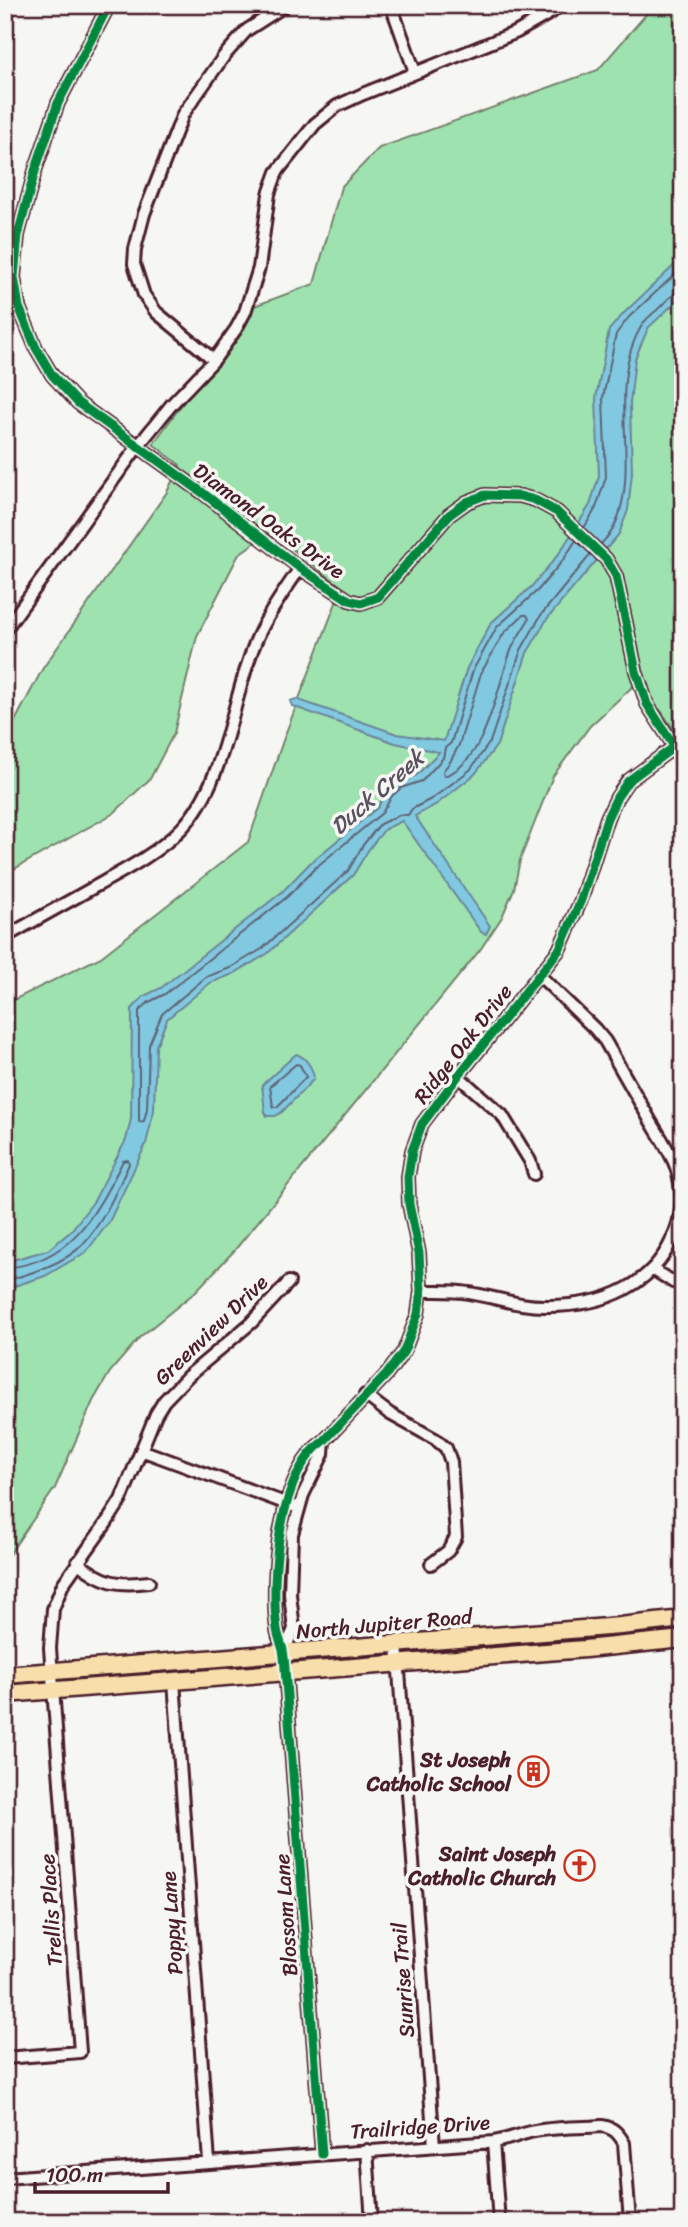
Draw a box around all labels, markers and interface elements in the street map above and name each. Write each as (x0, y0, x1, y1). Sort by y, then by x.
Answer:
street label: Diamond Oaks Drive (185, 453, 353, 589)
water label: Duck Creek (321, 737, 436, 845)
street label: Ridge Oak Drive (403, 975, 523, 1113)
street label: Greenview Drive (145, 1265, 277, 1395)
street label: North Jupiter Road (294, 1597, 476, 1651)
place label: St Joseph Catholic School (366, 1741, 512, 1803)
building icon: St Joseph Catholic School (517, 1755, 551, 1789)
place label: Saint Joseph Catholic Church (407, 1835, 556, 1897)
church icon: Saint Joseph Catholic Church (562, 1849, 596, 1883)
street label: Trellis Place (28, 1852, 74, 1968)
street label: Blossom Lane (263, 1852, 309, 1978)
street label: Poppy Lane (149, 1870, 195, 1976)
street label: Sunrise Trail (380, 1920, 426, 2039)
street label: Trailridge Drive (349, 2103, 491, 2151)
scale bar (35, 2150, 168, 2194)
text: 100 m (46, 2156, 103, 2194)

